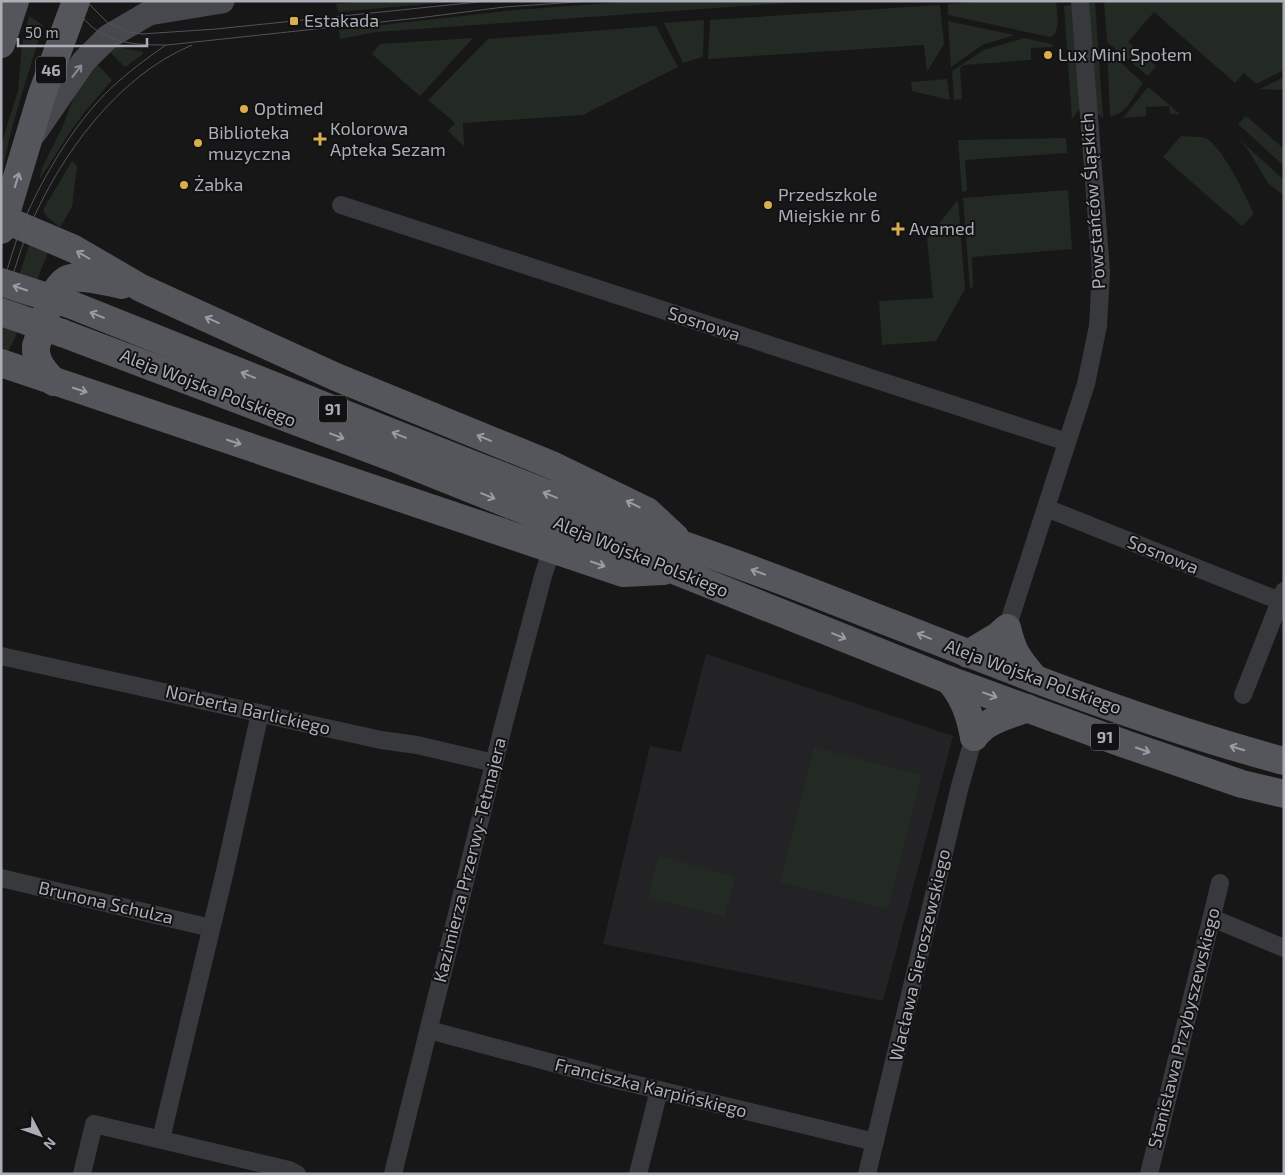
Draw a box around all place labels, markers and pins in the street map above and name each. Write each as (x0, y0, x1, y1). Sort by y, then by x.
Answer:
place label: Estakada (304, 9, 379, 31)
marker: Estakada (288, 15, 300, 27)
place label: Lux Mini Społem (1058, 43, 1192, 65)
marker: Lux Mini Społem (1042, 49, 1054, 61)
place label: Optimed (254, 97, 324, 119)
marker: Optimed (238, 103, 250, 115)
place label: Kolorowa Apteka Sezam (330, 117, 446, 160)
place label: Biblioteka muzyczna (208, 121, 291, 164)
marker: Kolorowa Apteka Sezam (314, 133, 326, 145)
marker: Biblioteka muzyczna (192, 137, 204, 149)
place label: Żabka (194, 173, 243, 195)
marker: Żabka (178, 179, 190, 191)
place label: Przedszkole Miejskie nr 6 (778, 183, 880, 226)
marker: Przedszkole Miejskie nr 6 (762, 199, 774, 211)
place label: Avamed (909, 217, 975, 239)
marker: Avamed (891, 222, 905, 236)

